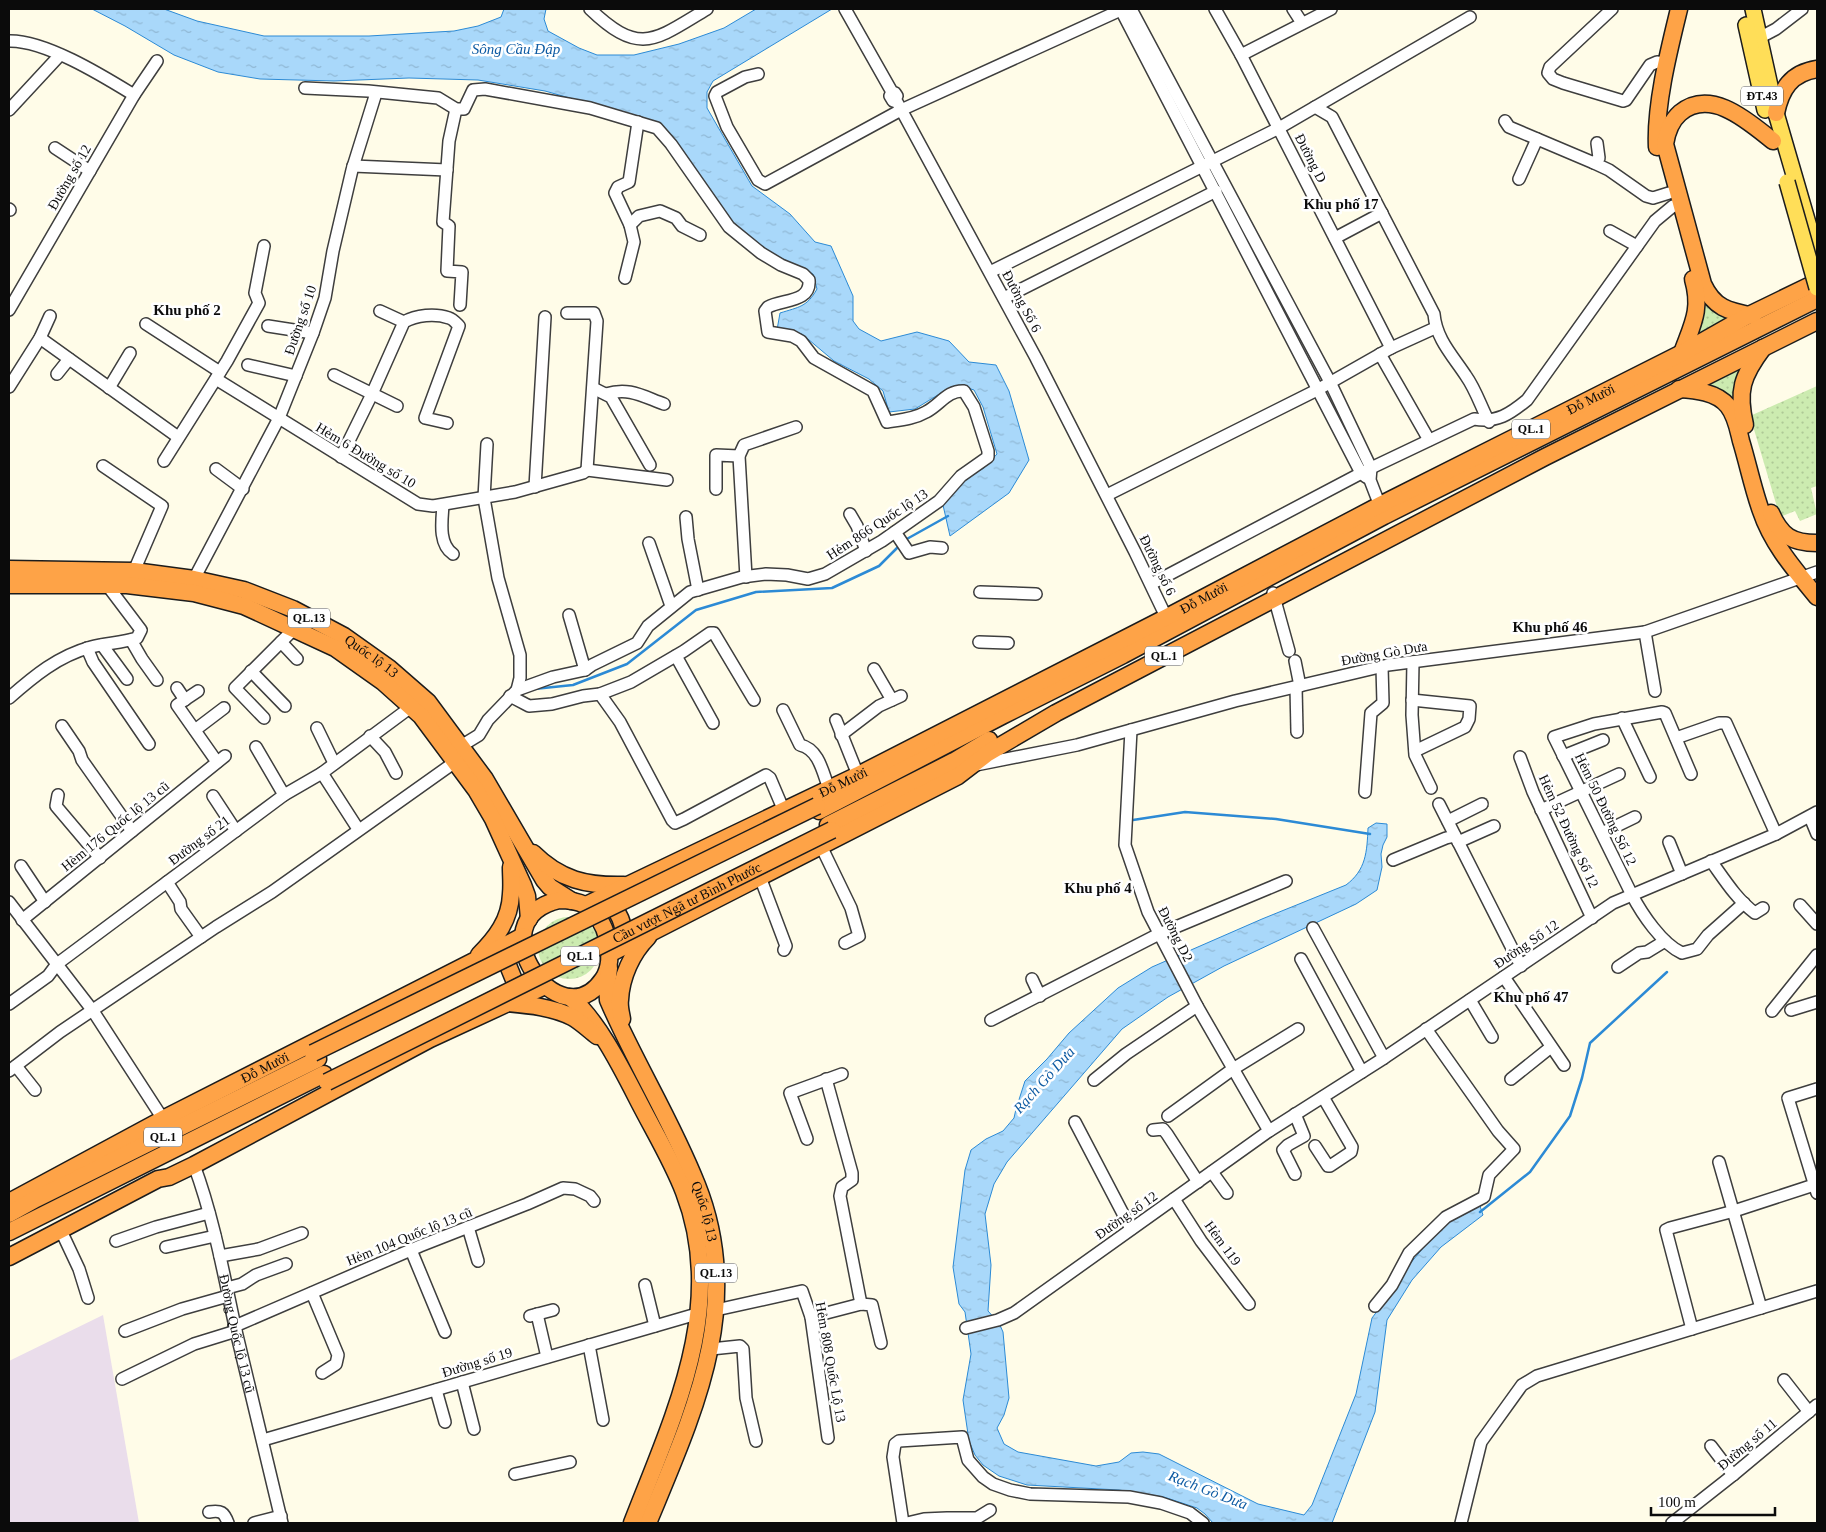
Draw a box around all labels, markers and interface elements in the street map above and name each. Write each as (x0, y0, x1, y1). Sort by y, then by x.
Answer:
water label: Sông Cầu Đập (472, 41, 561, 57)
road number: ĐT.43 (1741, 86, 1783, 105)
street label: Đường D (1292, 131, 1329, 185)
street label: Đường số 12 (45, 142, 94, 212)
district label: Khu phố 17 (1303, 196, 1379, 212)
street label: Đường Số 6 (999, 268, 1044, 335)
street label: Đường số 10 (282, 283, 319, 357)
district label: Khu phố 2 (153, 302, 221, 318)
street label: Đỗ Mười (1564, 381, 1618, 418)
road number: QL.1 (1512, 419, 1550, 438)
street label: Hẻm 6 Đường số 10 (313, 420, 418, 491)
street label: Hẻm 866 Quốc lộ 13 (824, 486, 931, 563)
street label: Đường số 6 (1136, 532, 1179, 598)
street label: Đỗ Mười (1177, 579, 1231, 617)
road number: QL.13 (288, 608, 330, 628)
district label: Khu phố 46 (1512, 619, 1588, 635)
street label: Quốc lộ 13 (342, 632, 401, 681)
street label: Đường Gò Dưa (1340, 638, 1429, 668)
road number: QL.1 (1145, 646, 1183, 666)
street label: Hẻm 50 Đường Số 12 (1572, 751, 1639, 868)
street label: Đỗ Mười (817, 764, 870, 801)
street label: Hẻm 52 Đường Số 12 (1536, 772, 1601, 890)
street label: Hèm 176 Quốc lộ 13 cũ (58, 778, 172, 874)
street label: Đường số 21 (166, 813, 233, 868)
street label: Cầu vượt Ngã tư Bình Phước (610, 860, 764, 946)
district label: Khu phố 4 (1064, 880, 1132, 896)
street label: Đường D2 (1155, 904, 1196, 964)
street label: Đường Số 12 (1491, 917, 1562, 972)
road number: QL.1 (561, 946, 599, 966)
district label: Khu phố 47 (1493, 989, 1569, 1005)
water label: Rạch Gò Dưa (1010, 1044, 1078, 1117)
street label: Đỗ Mười (238, 1049, 292, 1086)
road number: QL.1 (144, 1128, 182, 1146)
street label: Quốc lộ 13 (688, 1179, 720, 1243)
street label: Đường số 12 (1092, 1188, 1160, 1242)
street label: Hẻm 104 Quốc lộ 13 cũ (344, 1204, 474, 1269)
street label: Hẻm 119 (1201, 1218, 1244, 1268)
road number: QL.13 (695, 1264, 737, 1282)
street label: Đường Quốc lộ 13 cũ (216, 1273, 257, 1395)
street label: Hẻm 808 Quốc Lộ 13 (813, 1301, 848, 1424)
street label: Đường số 19 (440, 1345, 514, 1380)
street label: Đường số 11 (1715, 1415, 1780, 1473)
water label: Rạch Gò Dưa (1165, 1467, 1250, 1512)
scale bar (1651, 1484, 1775, 1516)
text: 100 m (1658, 1494, 1696, 1510)

